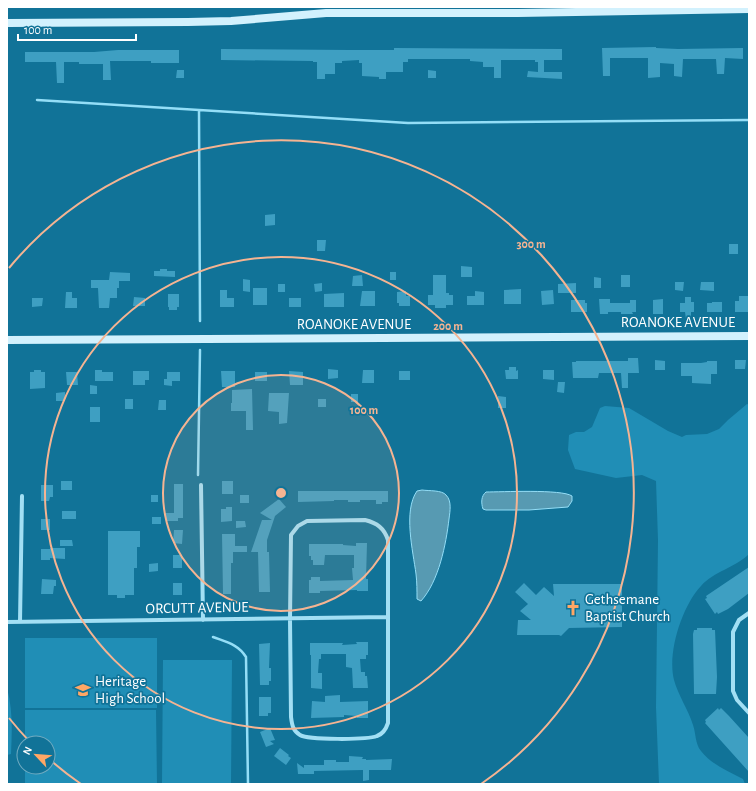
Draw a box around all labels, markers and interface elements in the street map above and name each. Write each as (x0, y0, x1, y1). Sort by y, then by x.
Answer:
scale bar (18, 16, 136, 42)
text: 100 m (24, 24, 52, 36)
text: 300 m (516, 238, 546, 250)
street label: ROANOKE AVENUE (621, 315, 735, 330)
street label: ROANOKE AVENUE (297, 317, 411, 332)
text: 200 m (433, 320, 463, 332)
text: 100 m (350, 404, 378, 416)
centre of rings (274, 486, 288, 500)
place label: Gethsemane Baptist Church (585, 592, 670, 624)
church icon: Gethsemane Baptist Church (564, 599, 582, 617)
street label: ORCUTT AVENUE (145, 600, 249, 616)
place label: Heritage High School (95, 674, 165, 706)
school or university icon: Heritage High School (74, 681, 92, 699)
north arrow (16, 735, 56, 775)
text: N (21, 745, 34, 757)

